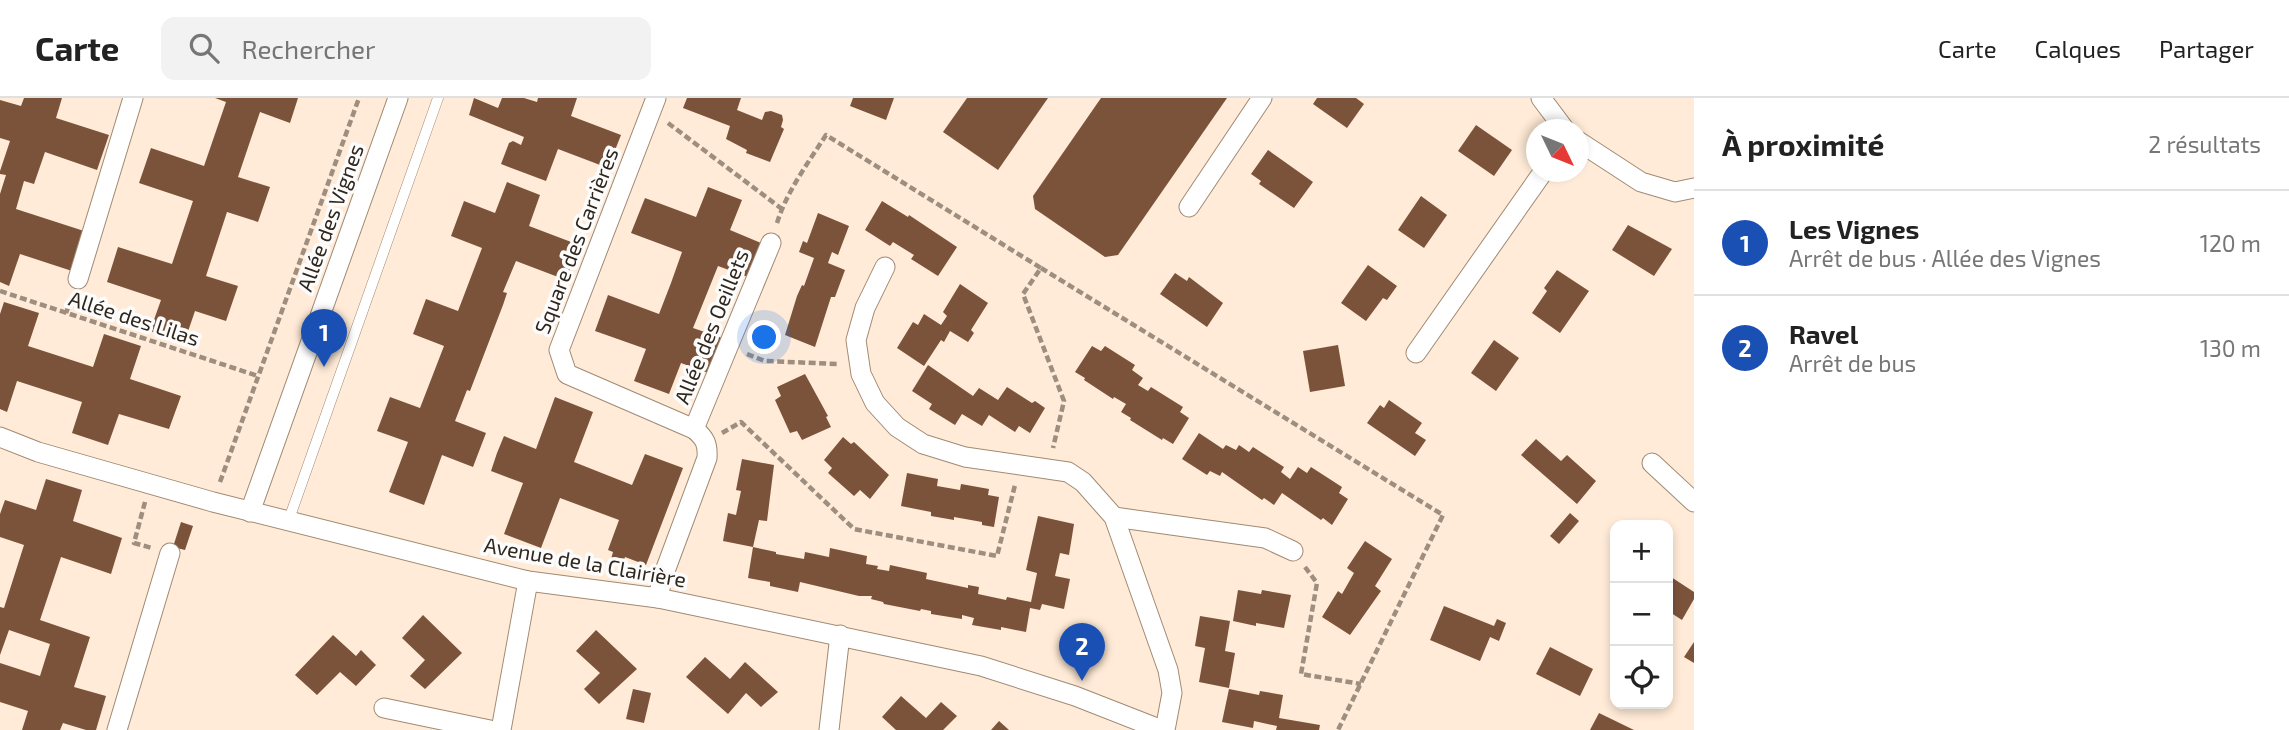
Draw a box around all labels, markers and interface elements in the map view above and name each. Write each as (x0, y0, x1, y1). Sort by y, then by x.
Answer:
search box (161, 17, 651, 80)
text: Carte (35, 28, 119, 68)
icon: search (185, 29, 223, 67)
text: Rechercher (241, 33, 375, 64)
text: Carte (1938, 34, 1997, 63)
text: Calques (2035, 34, 2121, 63)
text: Partager (2159, 34, 2254, 63)
north arrow (1526, 119, 1589, 182)
text: À proximité (1722, 126, 1884, 162)
text: 2 résultats (2148, 130, 2261, 158)
street label: Allée des Vignes (291, 140, 368, 294)
street label: Square des Carrières (529, 144, 623, 337)
text: Les Vignes (1789, 213, 1919, 244)
text: 1 (1740, 229, 1750, 257)
text: 120 m (2200, 229, 2261, 257)
text: Arrêt de bus · Allée des Vignes (1789, 244, 2101, 272)
street label: Allée des Oeillets (668, 246, 753, 407)
street label: Allée des Lilas (66, 285, 203, 350)
pin: 1 (301, 309, 347, 367)
text: Ravel (1789, 318, 1858, 349)
your location (747, 320, 781, 354)
text: 2 (1738, 334, 1752, 362)
text: 130 m (2200, 334, 2261, 362)
text: Arrêt de bus (1789, 349, 1916, 377)
map controls (1610, 520, 1673, 709)
button: + (1610, 520, 1673, 583)
street label: Avenue de la Clairière (482, 531, 688, 592)
button: − (1610, 583, 1673, 646)
pin: 2 (1059, 623, 1105, 681)
button: locate (1610, 646, 1673, 709)

